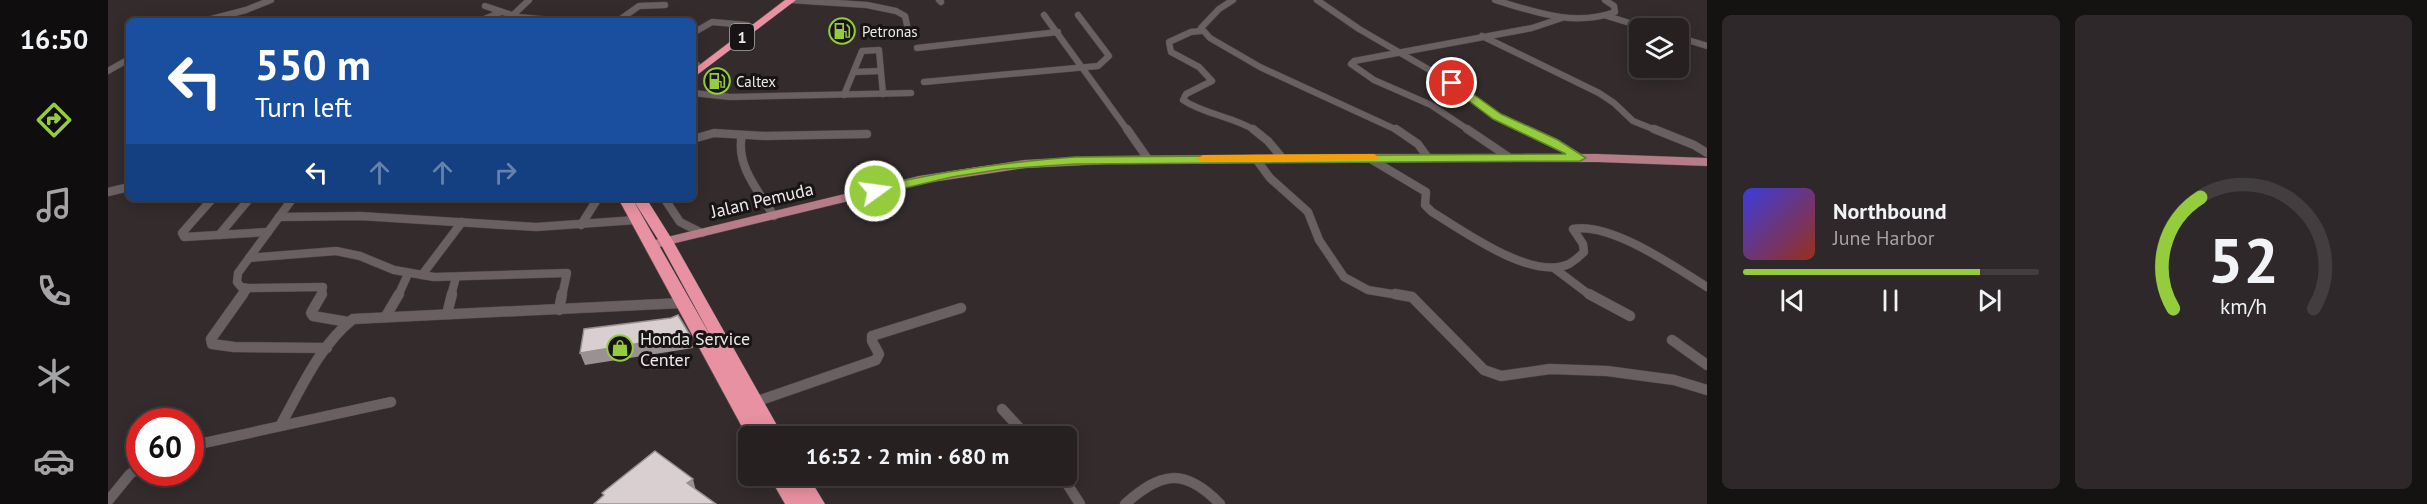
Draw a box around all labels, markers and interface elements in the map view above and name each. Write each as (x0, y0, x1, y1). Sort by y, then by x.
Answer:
fuel station icon: Petronas (827, 16, 857, 46)
map controls (1629, 18, 1689, 78)
button: layers (1629, 18, 1689, 78)
text: 16:50 (20, 22, 88, 56)
place label: Petronas (862, 22, 918, 41)
road number: 1 (730, 24, 754, 50)
text: 550 m (255, 37, 371, 92)
icon: left (156, 42, 234, 120)
pin (1426, 57, 1477, 108)
fuel station icon: Caltex (702, 66, 732, 96)
icon: arrive (1435, 66, 1468, 99)
place label: Caltex (736, 72, 776, 91)
text: Turn left (255, 90, 352, 124)
icon: directions (33, 99, 75, 141)
icon: left (300, 156, 333, 189)
icon: ahead (363, 156, 396, 189)
icon: ahead (426, 156, 459, 189)
icon: right (489, 156, 522, 189)
position arrow (843, 159, 907, 223)
street label: Jalan Pemuda (708, 177, 815, 223)
icon: music (33, 184, 75, 226)
text: Northbound (1833, 197, 1947, 225)
text: 52 (2208, 219, 2279, 300)
text: June Harbor (1833, 225, 1935, 251)
icon: phone (33, 270, 75, 312)
icon: previous (1776, 284, 1809, 317)
icon: pause (1874, 284, 1907, 317)
icon: next (1973, 284, 2006, 317)
text: km/h (2220, 292, 2267, 320)
place label: Honda Service Center (640, 327, 750, 371)
shop icon: Honda Service Center (605, 333, 635, 363)
icon: climate (33, 355, 75, 397)
speed limit sign: 60 (126, 408, 204, 486)
icon: car (33, 440, 75, 482)
text: 16:52 · 2 min · 680 m (806, 442, 1009, 470)

